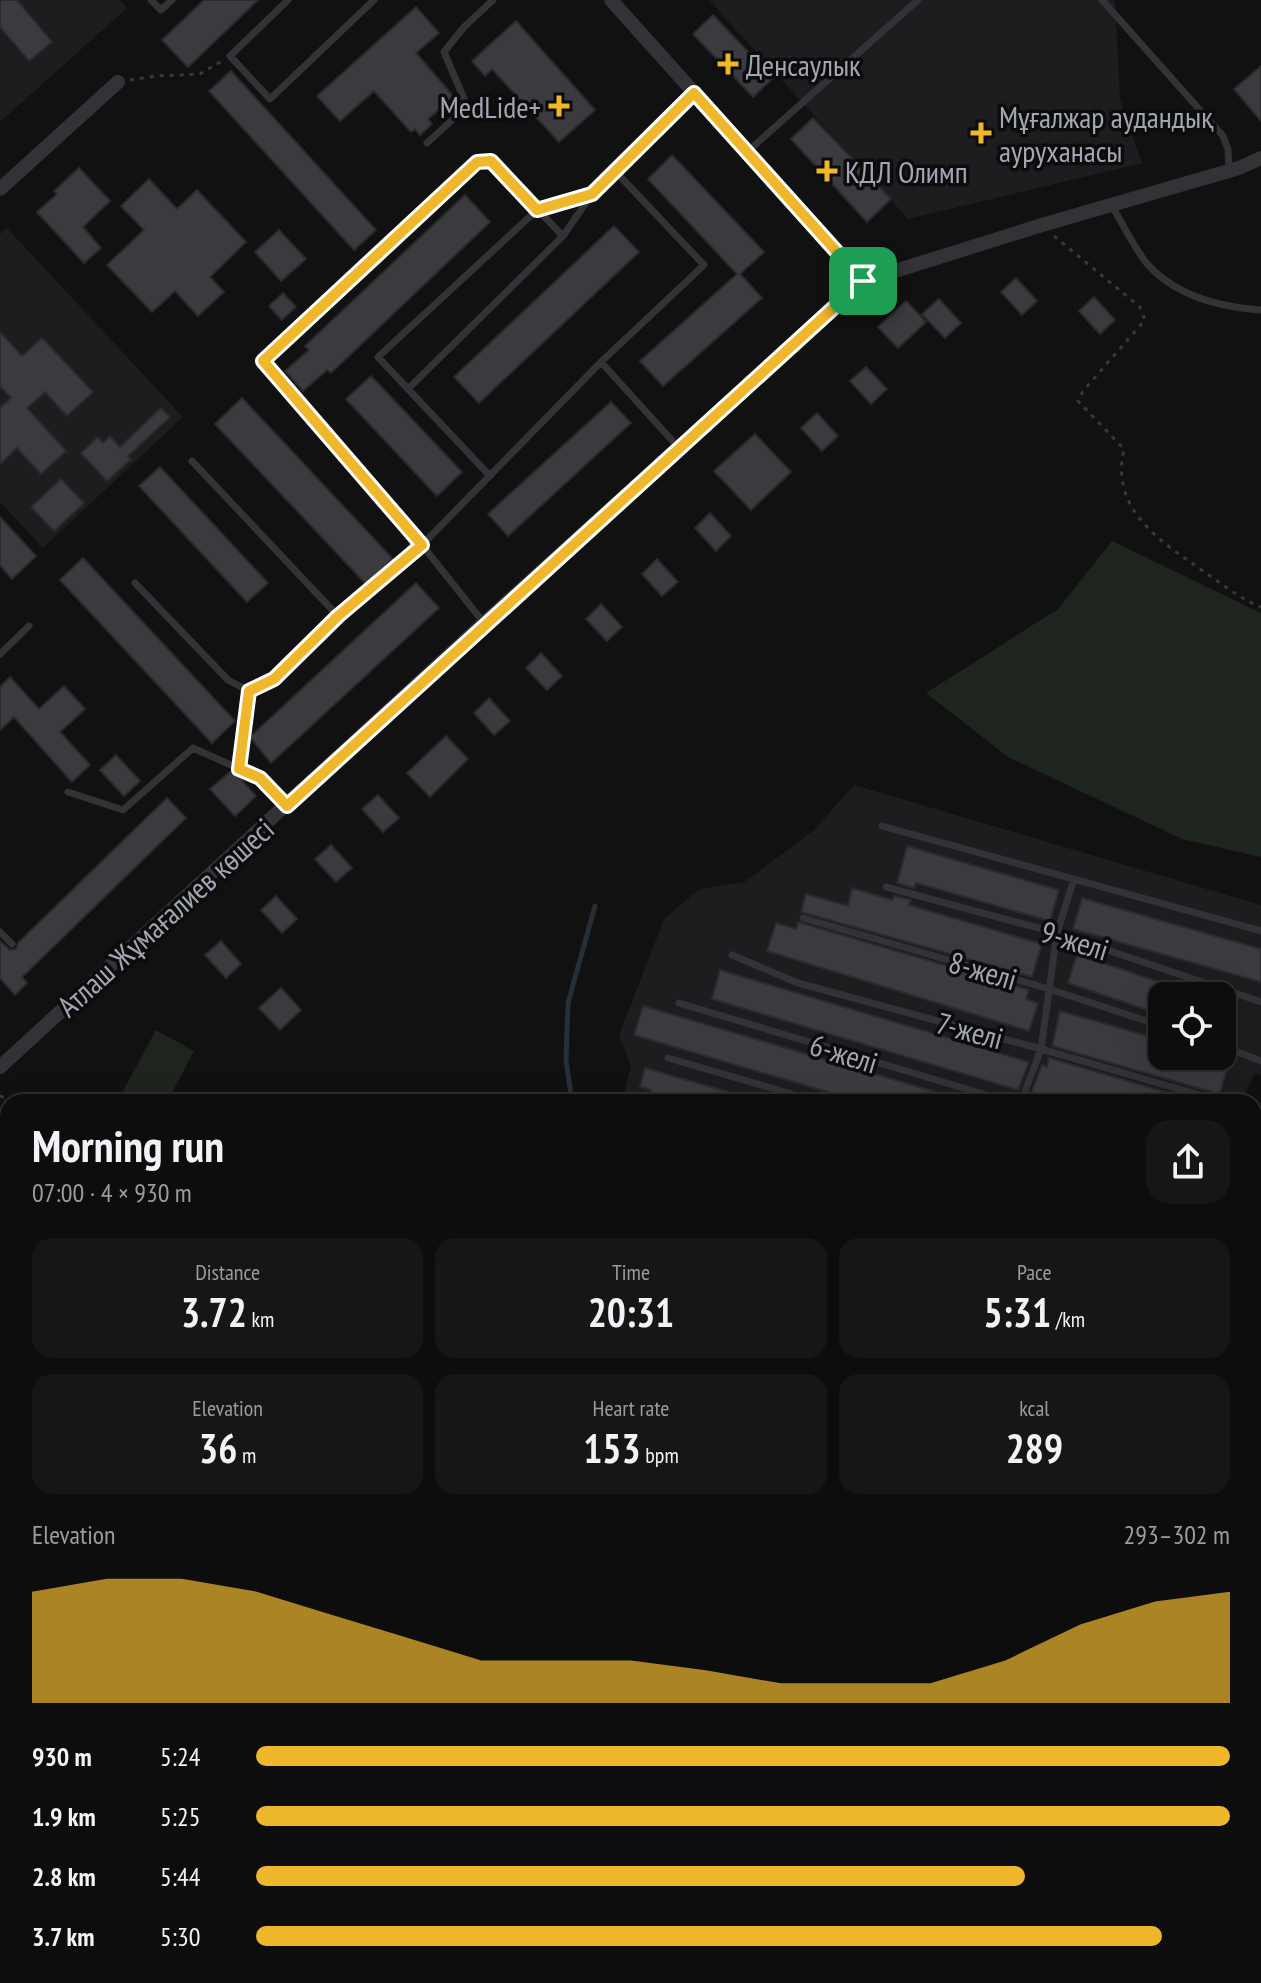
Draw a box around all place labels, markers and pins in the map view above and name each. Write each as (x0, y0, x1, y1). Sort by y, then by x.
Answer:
place label: Денсаулык (746, 45, 861, 84)
marker: Денсаулык (717, 53, 739, 75)
place label: MedLide+ (440, 87, 541, 126)
marker: MedLide+ (548, 95, 570, 117)
place label: Мұғалжар аудандық ауруханасы (999, 97, 1214, 170)
marker: Мұғалжар аудандық ауруханасы (970, 122, 992, 144)
place label: КДЛ Олимп (845, 152, 968, 191)
marker: КДЛ Олимп (816, 160, 838, 182)
pin (829, 247, 897, 315)

